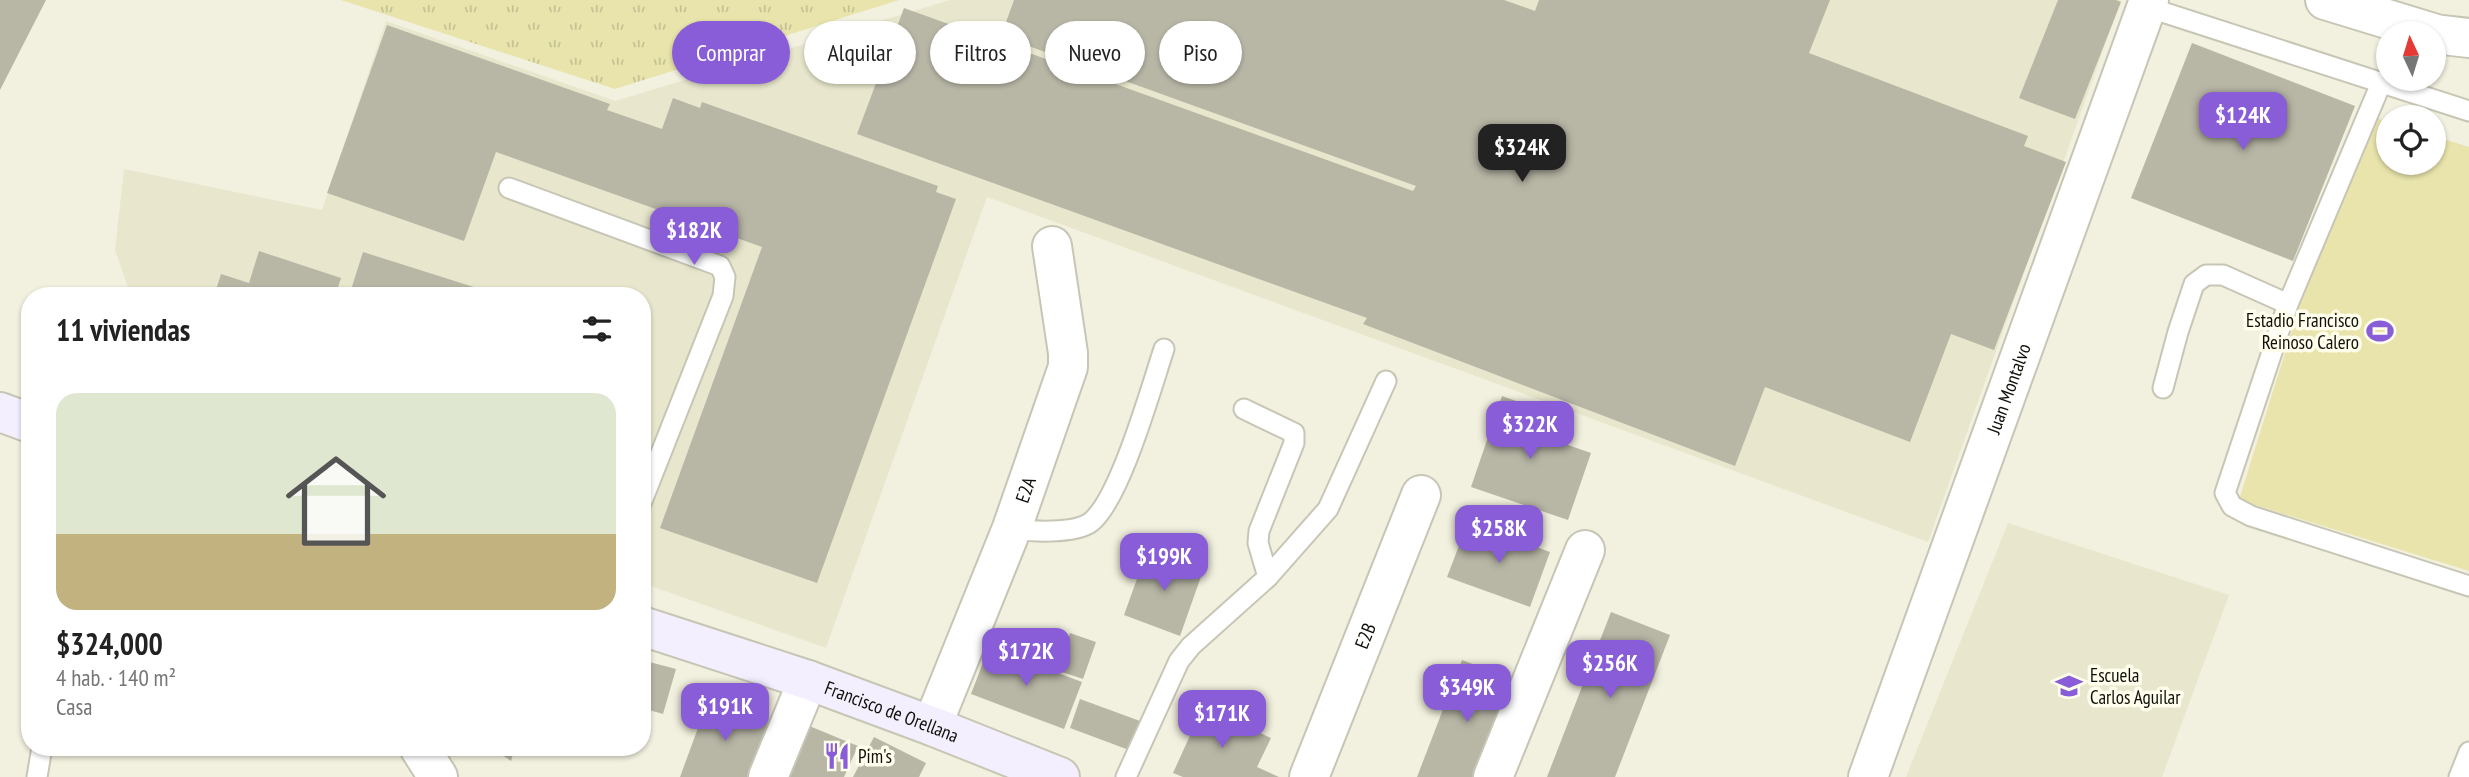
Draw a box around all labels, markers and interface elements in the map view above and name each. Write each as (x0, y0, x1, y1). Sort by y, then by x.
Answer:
chip: Comprar (672, 21, 790, 84)
chip: Alquilar (804, 21, 916, 84)
chip: Filtros (930, 21, 1031, 84)
chip: Nuevo (1045, 21, 1145, 84)
chip: Piso (1159, 21, 1242, 84)
north arrow (2376, 21, 2446, 91)
map controls (2376, 21, 2446, 175)
pin: $124K (2194, 92, 2292, 152)
text: $124K (2215, 100, 2271, 129)
button: locate (2376, 105, 2446, 175)
pin: $324K (1473, 124, 1571, 184)
text: $324K (1494, 132, 1550, 161)
pin: $182K (645, 208, 743, 267)
text: $182K (666, 215, 722, 244)
place label: Estadio Francisco Reinoso Calero (2246, 308, 2359, 354)
text: 11 viviendas (56, 310, 190, 349)
icon: filters (578, 310, 616, 348)
sports icon: Estadio Francisco Reinoso Calero (2365, 316, 2395, 346)
street label: Juan Montalvo (1981, 340, 2036, 438)
pin: $322K (1481, 402, 1579, 461)
text: $322K (1502, 409, 1558, 438)
icon: home (273, 438, 399, 564)
street label: E2A (1010, 474, 1041, 506)
pin: $258K (1450, 505, 1548, 565)
text: $258K (1471, 513, 1527, 542)
pin: $199K (1115, 534, 1213, 593)
text: $199K (1136, 541, 1192, 570)
street label: E2B (1349, 619, 1381, 652)
text: $324,000 (56, 624, 163, 663)
pin: $172K (977, 628, 1075, 688)
text: $172K (998, 636, 1054, 665)
pin: $256K (1561, 640, 1659, 700)
text: $256K (1582, 648, 1638, 677)
text: 4 hab. · 140 m² (56, 663, 176, 692)
place label: Escuela Carlos Aguilar (2090, 663, 2181, 709)
pin: $349K (1418, 664, 1516, 724)
school or university icon: Escuela Carlos Aguilar (2054, 671, 2084, 701)
text: $349K (1439, 672, 1495, 701)
street label: Francisco de Orellana (822, 675, 962, 747)
pin: $191K (676, 684, 774, 743)
pin: $171K (1173, 690, 1271, 750)
text: $191K (697, 691, 753, 720)
text: Casa (56, 692, 92, 721)
text: $171K (1194, 698, 1250, 727)
restaurant icon: Pim's (822, 741, 852, 771)
place label: Pim's (858, 744, 892, 768)

